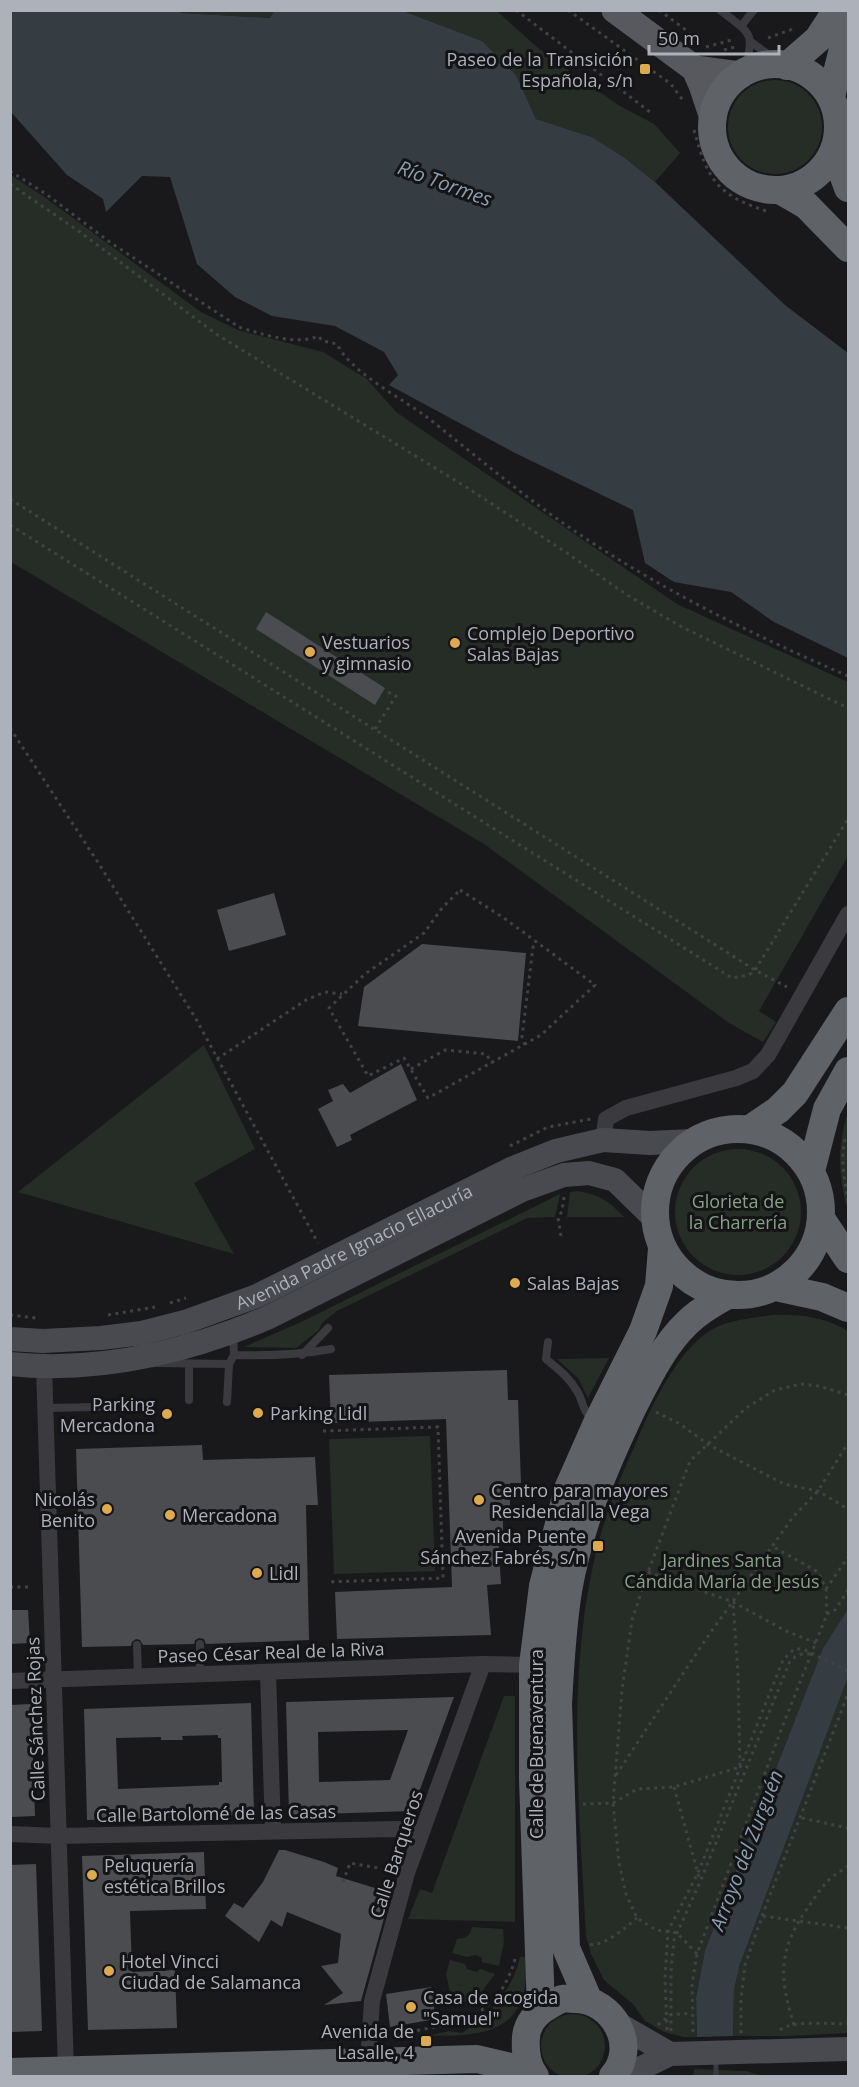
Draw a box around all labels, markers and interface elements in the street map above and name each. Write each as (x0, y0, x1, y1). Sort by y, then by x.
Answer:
scale bar (649, 18, 780, 56)
text: 50 m (658, 26, 700, 50)
place label: Paseo de la Transición Española, s/n (446, 47, 633, 92)
marker: Paseo de la Transición Española, s/n (638, 62, 652, 76)
water label: Río Tormes (394, 154, 496, 213)
place label: Complejo Deportivo Salas Bajas (467, 621, 635, 666)
place label: Vestuarios y gimnasio (322, 630, 412, 675)
marker: Complejo Deportivo Salas Bajas (448, 636, 462, 650)
marker: Vestuarios y gimnasio (303, 645, 317, 659)
street label: Avenida Padre Ignacio Ellacuría (232, 1178, 476, 1315)
park label: Glorieta de la Charrería (689, 1189, 787, 1234)
place label: Salas Bajas (527, 1271, 619, 1295)
marker: Salas Bajas (508, 1276, 522, 1290)
place label: Parking Mercadona (60, 1392, 155, 1437)
place label: Parking Lidl (270, 1401, 367, 1425)
marker: Parking Lidl (251, 1406, 265, 1420)
marker: Parking Mercadona (160, 1407, 174, 1421)
place label: Centro para mayores Residencial la Vega (491, 1478, 668, 1523)
place label: Nicolás Benito (34, 1487, 95, 1532)
marker: Centro para mayores Residencial la Vega (472, 1493, 486, 1507)
marker: Nicolás Benito (100, 1502, 114, 1516)
place label: Mercadona (182, 1503, 277, 1527)
marker: Mercadona (163, 1508, 177, 1522)
place label: Avenida Puente Sánchez Fabrés, s/n (420, 1524, 586, 1569)
marker: Avenida Puente Sánchez Fabrés, s/n (591, 1539, 605, 1553)
park label: Jardines Santa Cándida María de Jesús (624, 1548, 820, 1593)
place label: Lidl (269, 1561, 299, 1585)
marker: Lidl (250, 1566, 264, 1580)
street label: Paseo César Real de la Riva (157, 1636, 385, 1668)
street label: Calle Sánchez Rojas (20, 1637, 50, 1801)
street label: Calle de Buenaventura (524, 1649, 548, 1839)
water label: Arroyo del Zurguén (702, 1766, 789, 1936)
street label: Calle Barqueros (364, 1787, 428, 1921)
street label: Calle Bartolomé de las Casas (96, 1799, 336, 1827)
place label: Peluquería estética Brillos (104, 1853, 226, 1898)
marker: Peluquería estética Brillos (85, 1868, 99, 1882)
place label: Hotel Vincci Ciudad de Salamanca (121, 1949, 301, 1994)
marker: Hotel Vincci Ciudad de Salamanca (102, 1964, 116, 1978)
place label: Casa de acogida "Samuel" (423, 1985, 558, 2030)
marker: Casa de acogida "Samuel" (404, 2000, 418, 2014)
place label: Avenida de Lasalle, 4 (321, 2019, 414, 2064)
marker: Avenida de Lasalle, 4 (419, 2034, 433, 2048)

